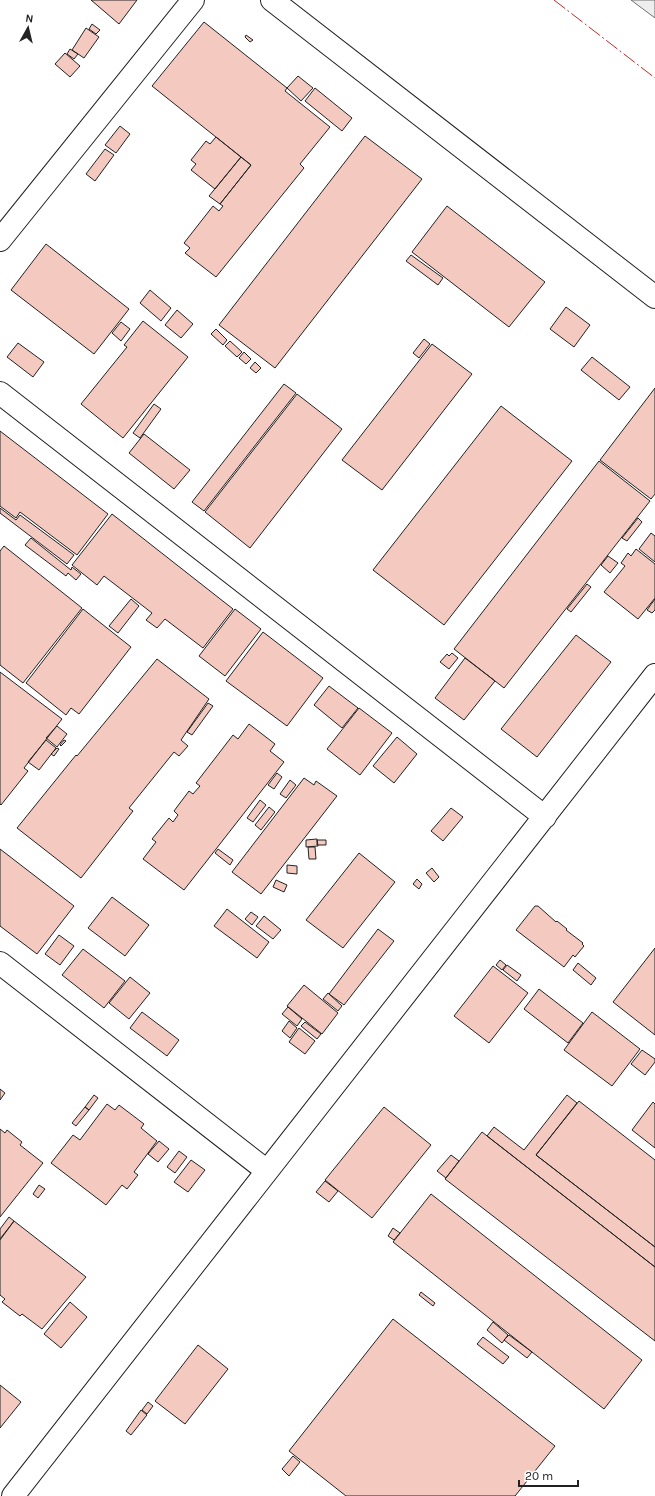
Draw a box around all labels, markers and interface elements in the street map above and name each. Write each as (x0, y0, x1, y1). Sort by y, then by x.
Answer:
north arrow (8, 8, 48, 48)
text: N (25, 12, 34, 26)
scale bar (519, 1462, 578, 1488)
text: 20 m (525, 1469, 553, 1483)

